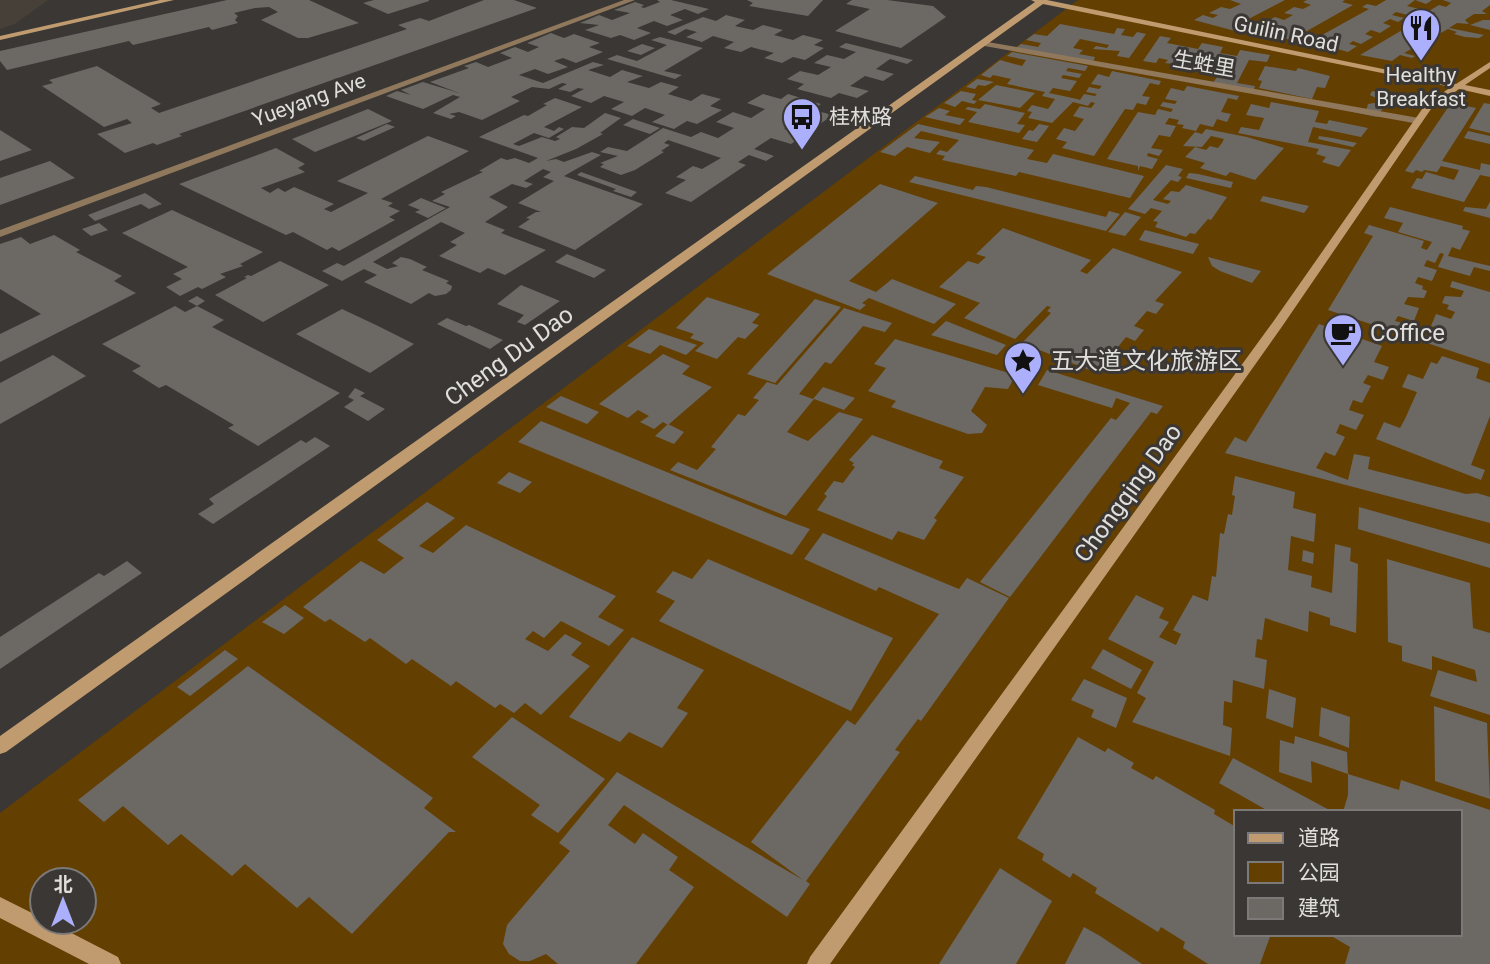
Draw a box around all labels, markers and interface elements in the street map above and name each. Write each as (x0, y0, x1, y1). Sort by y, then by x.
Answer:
restaurant icon: Healthy Breakfast (1400, 7, 1442, 62)
street label: Guilin Road (1232, 11, 1340, 57)
street label: 生﨡里 (1171, 47, 1237, 81)
place label: Healthy Breakfast (1376, 63, 1466, 111)
street label: Yueyang Ave (249, 68, 369, 132)
bus stop icon: 桂林路 (781, 96, 823, 151)
place label: 桂林路 (829, 105, 892, 129)
street label: Cheng Du Dao (439, 300, 579, 412)
cafe icon: Coffice (1322, 312, 1364, 367)
place label: Coffice (1370, 319, 1445, 347)
place icon: 五大道文化旅游区 (1002, 340, 1044, 395)
place label: 五大道文化旅游区 (1050, 347, 1242, 375)
street label: Chongqing Dao (1068, 418, 1188, 568)
legend (1234, 810, 1462, 936)
text: 道路 (1298, 826, 1340, 850)
text: 公园 (1298, 861, 1340, 885)
north arrow (28, 866, 98, 936)
text: 北 (53, 873, 73, 896)
text: 建筑 (1298, 896, 1340, 920)

